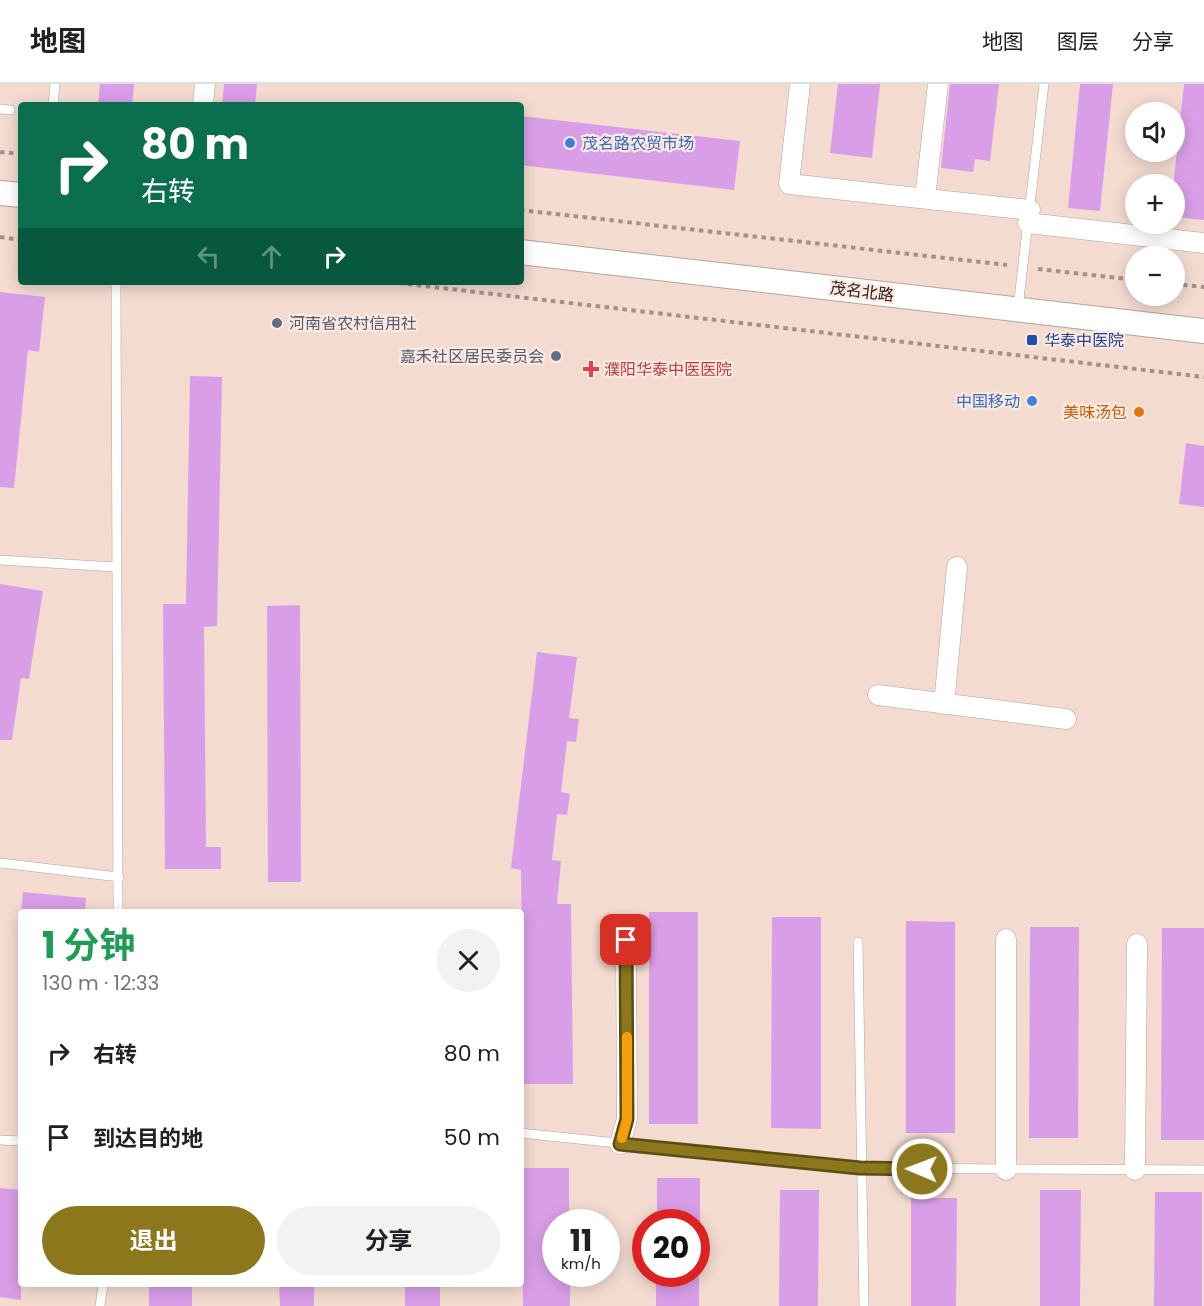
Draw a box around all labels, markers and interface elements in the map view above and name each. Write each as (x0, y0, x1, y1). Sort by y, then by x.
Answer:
text: 地图 (30, 22, 86, 61)
text: 地图 (982, 27, 1024, 56)
text: 图层 (1057, 27, 1099, 56)
text: 分享 (1132, 27, 1174, 56)
map controls (1125, 102, 1185, 306)
button: sound (1125, 102, 1185, 162)
text: 80 m (141, 115, 249, 174)
icon: right (42, 126, 120, 204)
place label: 茂名路农贸市场 (582, 132, 694, 155)
marker: 茂名路农贸市场 (563, 136, 577, 150)
text: 右转 (141, 173, 195, 210)
button: + (1125, 174, 1185, 234)
icon: left (192, 240, 225, 273)
icon: ahead (255, 240, 288, 273)
icon: right (318, 240, 351, 273)
button: − (1125, 246, 1185, 306)
street label: 茂名北路 (829, 276, 895, 307)
place label: 河南省农村信用社 (289, 312, 417, 335)
marker: 河南省农村信用社 (270, 316, 284, 330)
place label: 华泰中医院 (1044, 329, 1124, 352)
marker: 华泰中医院 (1025, 333, 1039, 347)
place label: 嘉禾社区居民委员会 (400, 345, 544, 368)
marker: 嘉禾社区居民委员会 (549, 349, 563, 363)
place label: 濮阳华泰中医医院 (604, 358, 732, 381)
marker: 濮阳华泰中医医院 (582, 360, 600, 378)
place label: 中国移动 (956, 390, 1020, 413)
marker: 中国移动 (1025, 394, 1039, 408)
place label: 美味汤包 (1063, 401, 1127, 424)
marker: 美味汤包 (1132, 405, 1146, 419)
pin (600, 914, 651, 965)
text: 1 分钟 (42, 920, 135, 971)
icon: arrive (609, 923, 642, 956)
button: close (437, 929, 500, 992)
text: 130 m · 12:33 (42, 969, 159, 997)
icon: right (42, 1037, 75, 1070)
text: 80 m (444, 1038, 500, 1069)
text: 右转 (93, 1039, 137, 1070)
icon: arrive (42, 1121, 75, 1154)
text: 50 m (444, 1122, 500, 1153)
text: 到达目的地 (93, 1123, 203, 1154)
position arrow (890, 1137, 954, 1201)
button: 退出 (42, 1206, 265, 1275)
button: 分享 (277, 1206, 500, 1275)
speed limit sign: 20 (632, 1209, 710, 1287)
text: 11 (570, 1219, 592, 1262)
text: km/h (561, 1253, 601, 1274)

